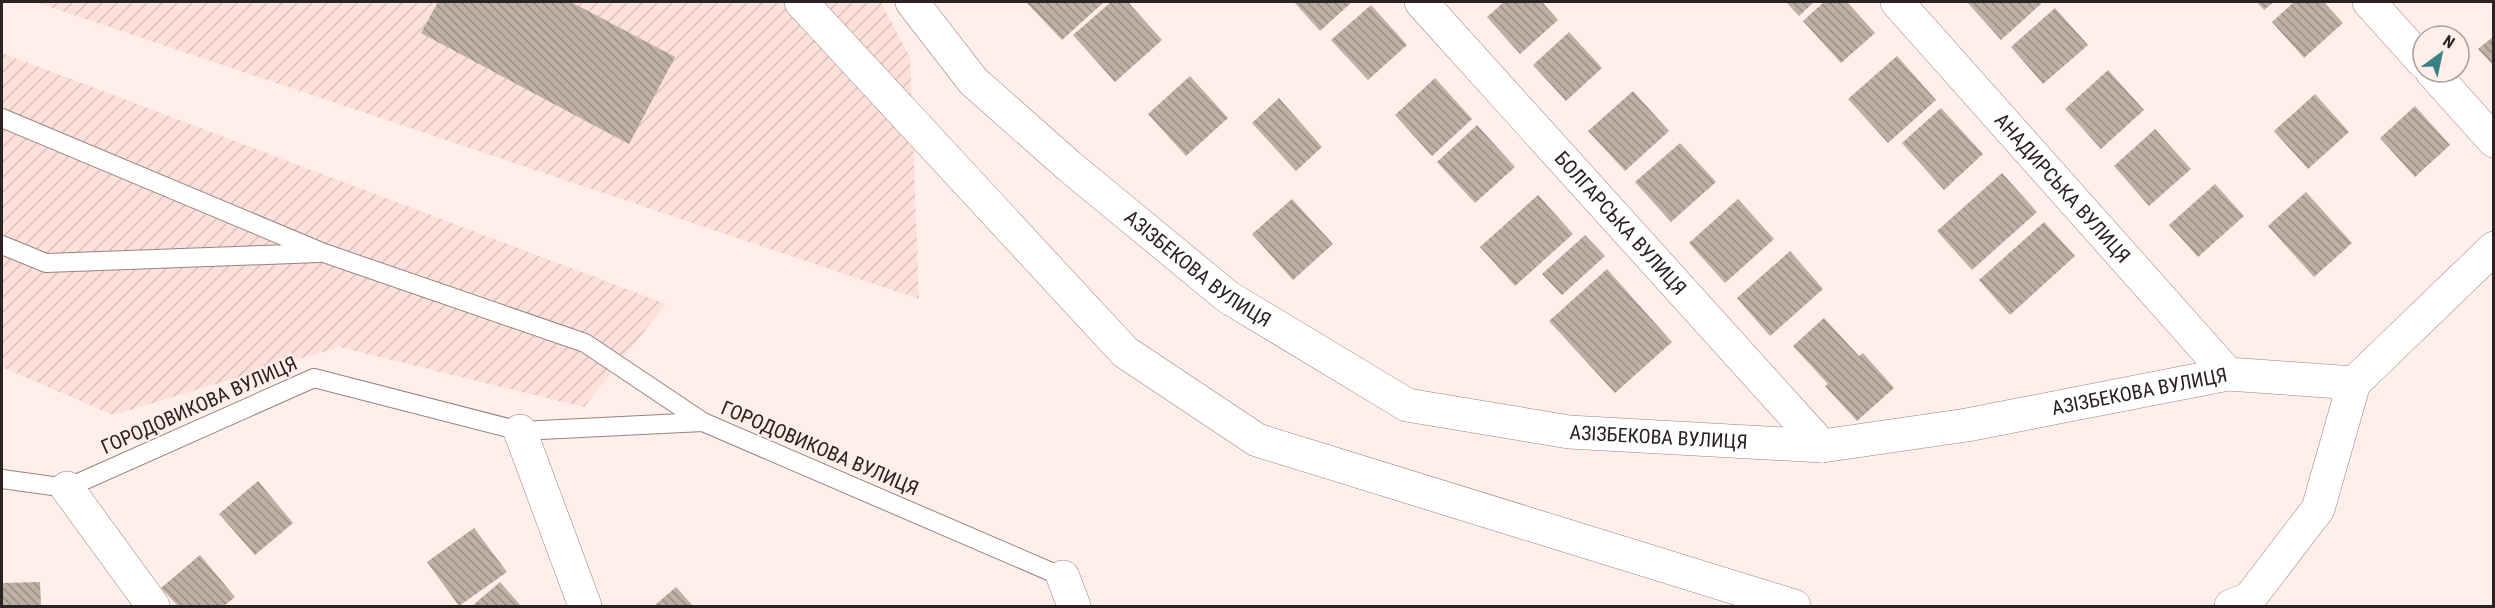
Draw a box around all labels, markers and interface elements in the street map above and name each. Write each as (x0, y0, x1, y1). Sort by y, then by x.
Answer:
north arrow (2411, 24, 2471, 84)
text: N (2440, 31, 2458, 52)
street label: АНАДИРСЬКА ВУЛИЦЯ (1990, 108, 2135, 268)
street label: БОЛГАРСЬКА ВУЛИЦЯ (1550, 146, 1692, 300)
street label: АЗІЗБЕКОВА ВУЛИЦЯ (1120, 205, 1275, 332)
street label: ГОРОДОВИКОВА ВУЛИЦЯ (97, 351, 301, 459)
street label: АЗІЗБЕКОВА ВУЛИЦЯ (2050, 362, 2229, 420)
street label: ГОРОДОВИКОВА ВУЛИЦЯ (718, 396, 922, 500)
street label: АЗІЗБЕКОВА ВУЛИЦЯ (1569, 420, 1748, 454)

